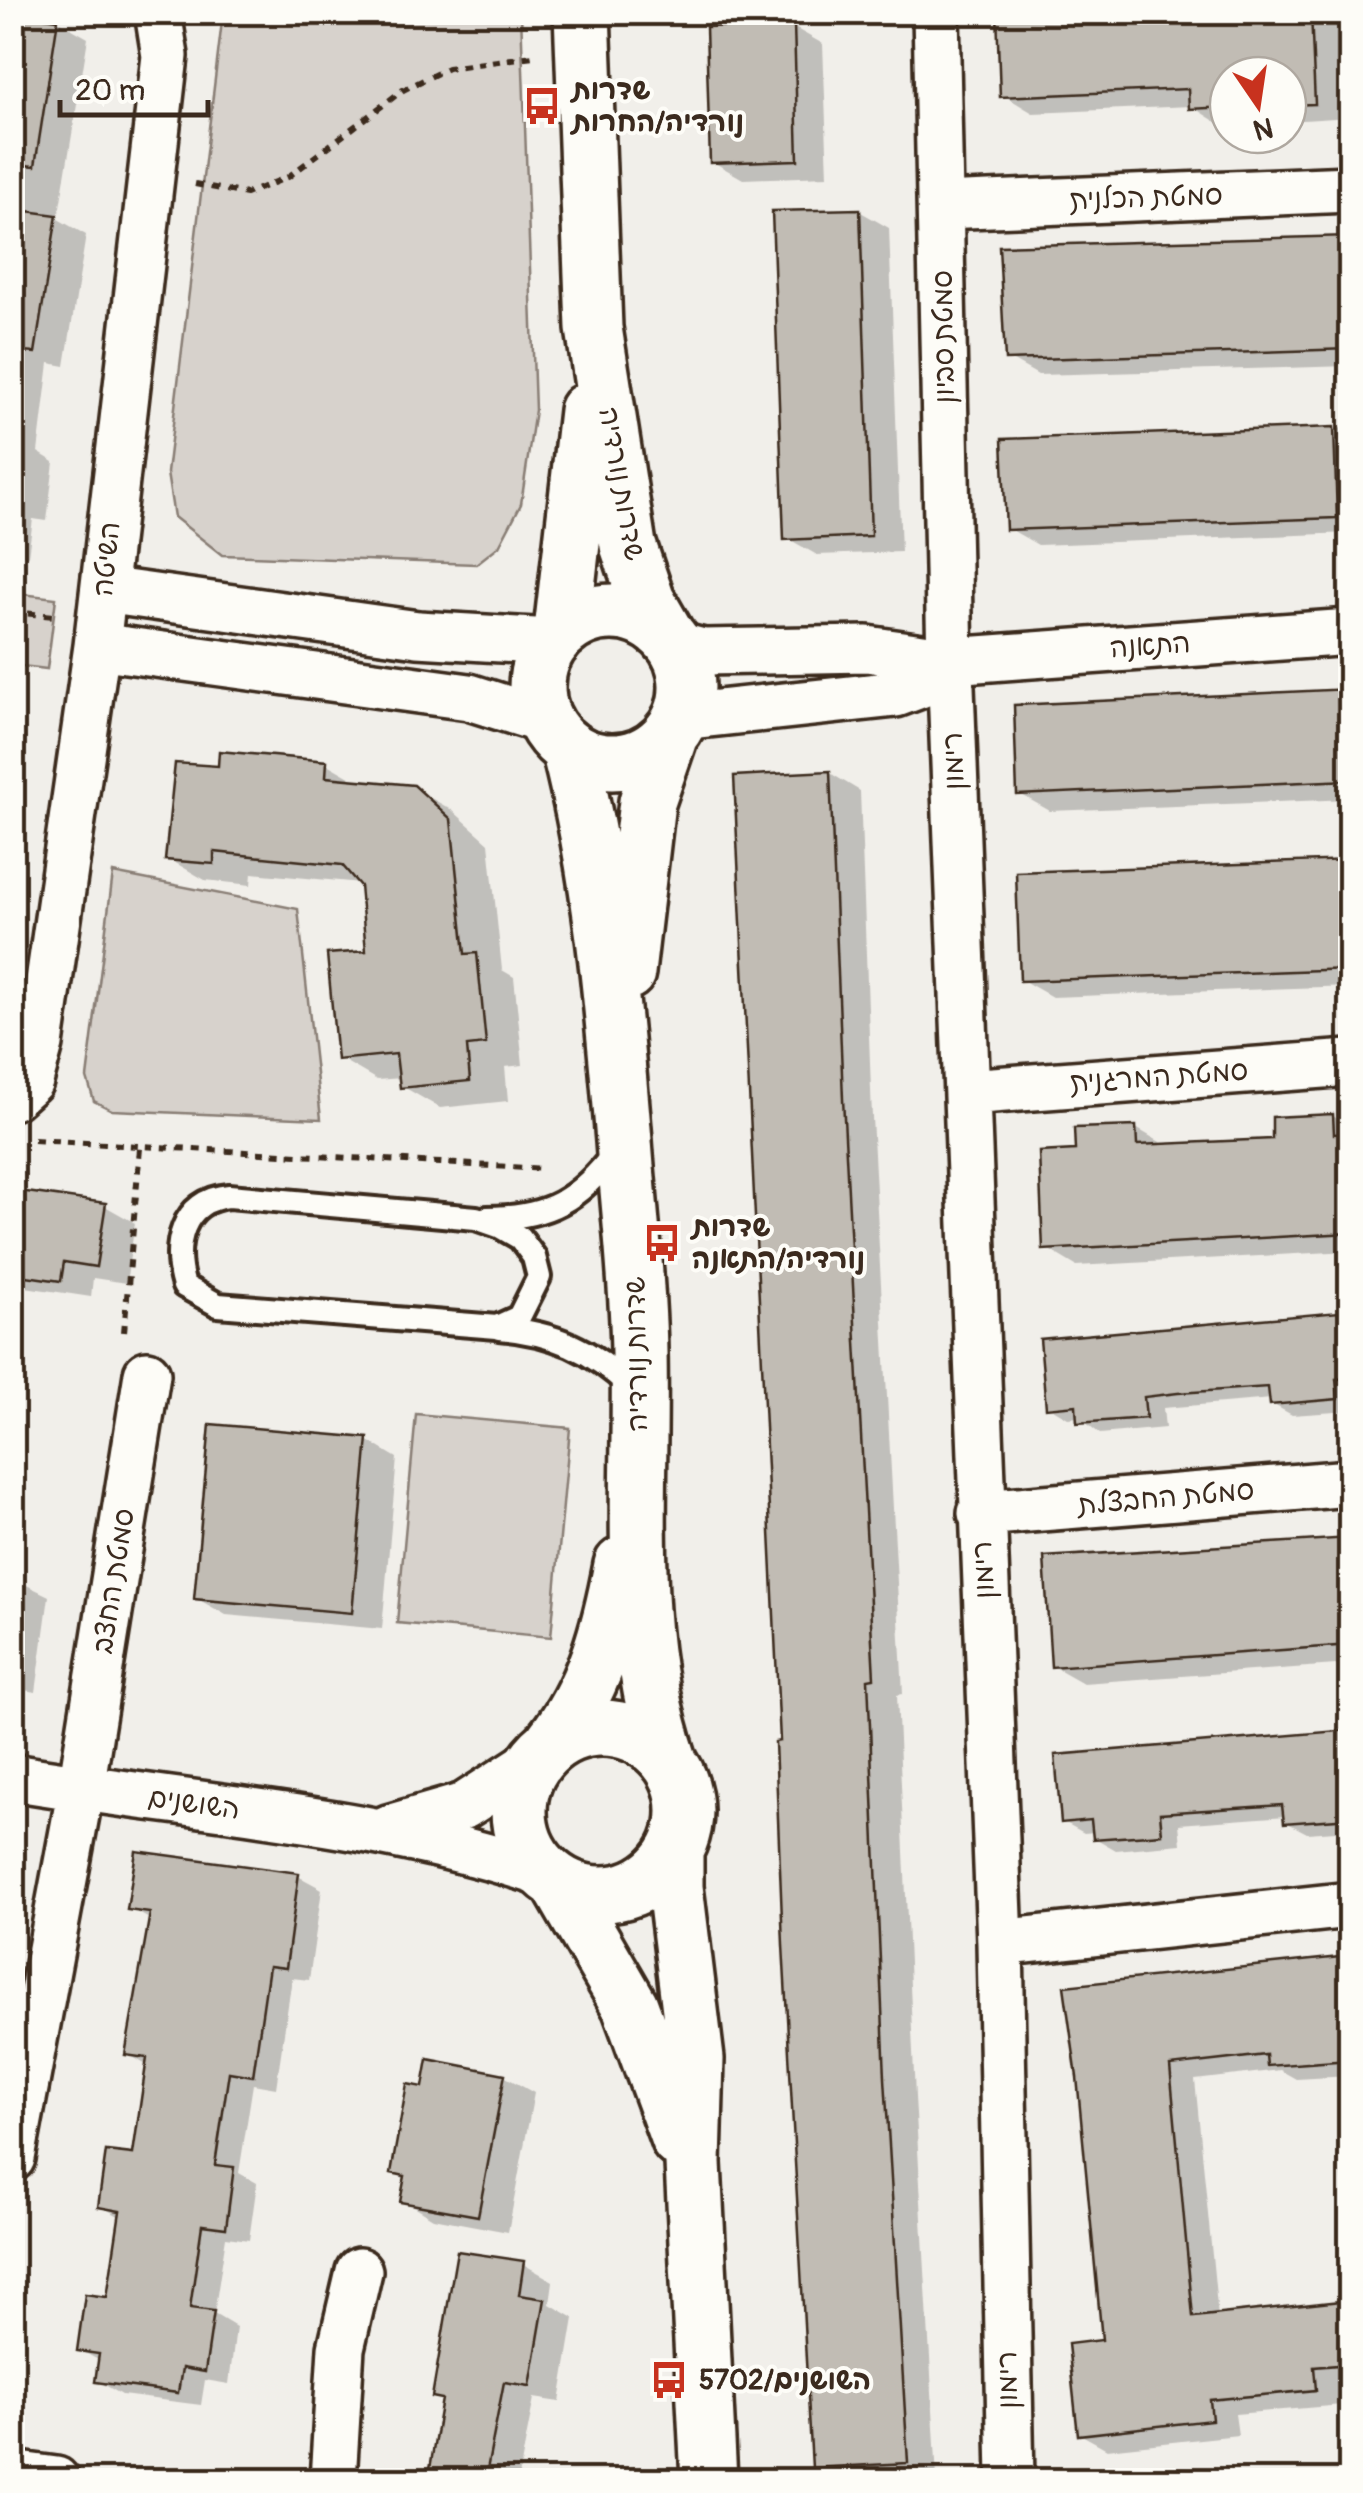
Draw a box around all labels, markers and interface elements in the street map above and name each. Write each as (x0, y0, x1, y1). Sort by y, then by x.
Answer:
scale bar (60, 55, 208, 117)
north arrow (1208, 55, 1308, 155)
text: 20 m (75, 72, 145, 109)
place label: שדרות נורדיה/החרות (569, 73, 744, 140)
bus stop icon: שדרות נורדיה/החרות (521, 85, 563, 127)
text: N (1250, 109, 1276, 147)
street label: סמטת הכלנית (1069, 178, 1223, 218)
street label: סמטת סביון (925, 270, 963, 404)
street label: שדרות נורדיה (590, 404, 652, 564)
street label: השיטה (86, 520, 128, 598)
street label: התאנה (1108, 626, 1192, 666)
street label: רימון (936, 731, 972, 791)
street label: סמטת המרגנית (1069, 1053, 1249, 1101)
place label: שדרות נורדיה/התאנה (689, 1210, 865, 1277)
bus stop icon: שדרות נורדיה/התאנה (641, 1222, 683, 1264)
street label: שדרות נורדיה (618, 1276, 656, 1432)
street label: סמטת החבצלת (1074, 1473, 1256, 1523)
street label: סמטת החצב (85, 1506, 143, 1656)
street label: רימון (965, 1540, 1003, 1600)
street label: השושנים (146, 1780, 242, 1828)
street label: רימון (990, 2351, 1026, 2409)
bus stop icon: 5702/השושנים (648, 2359, 690, 2401)
place label: 5702/השושנים (699, 2363, 871, 2398)

